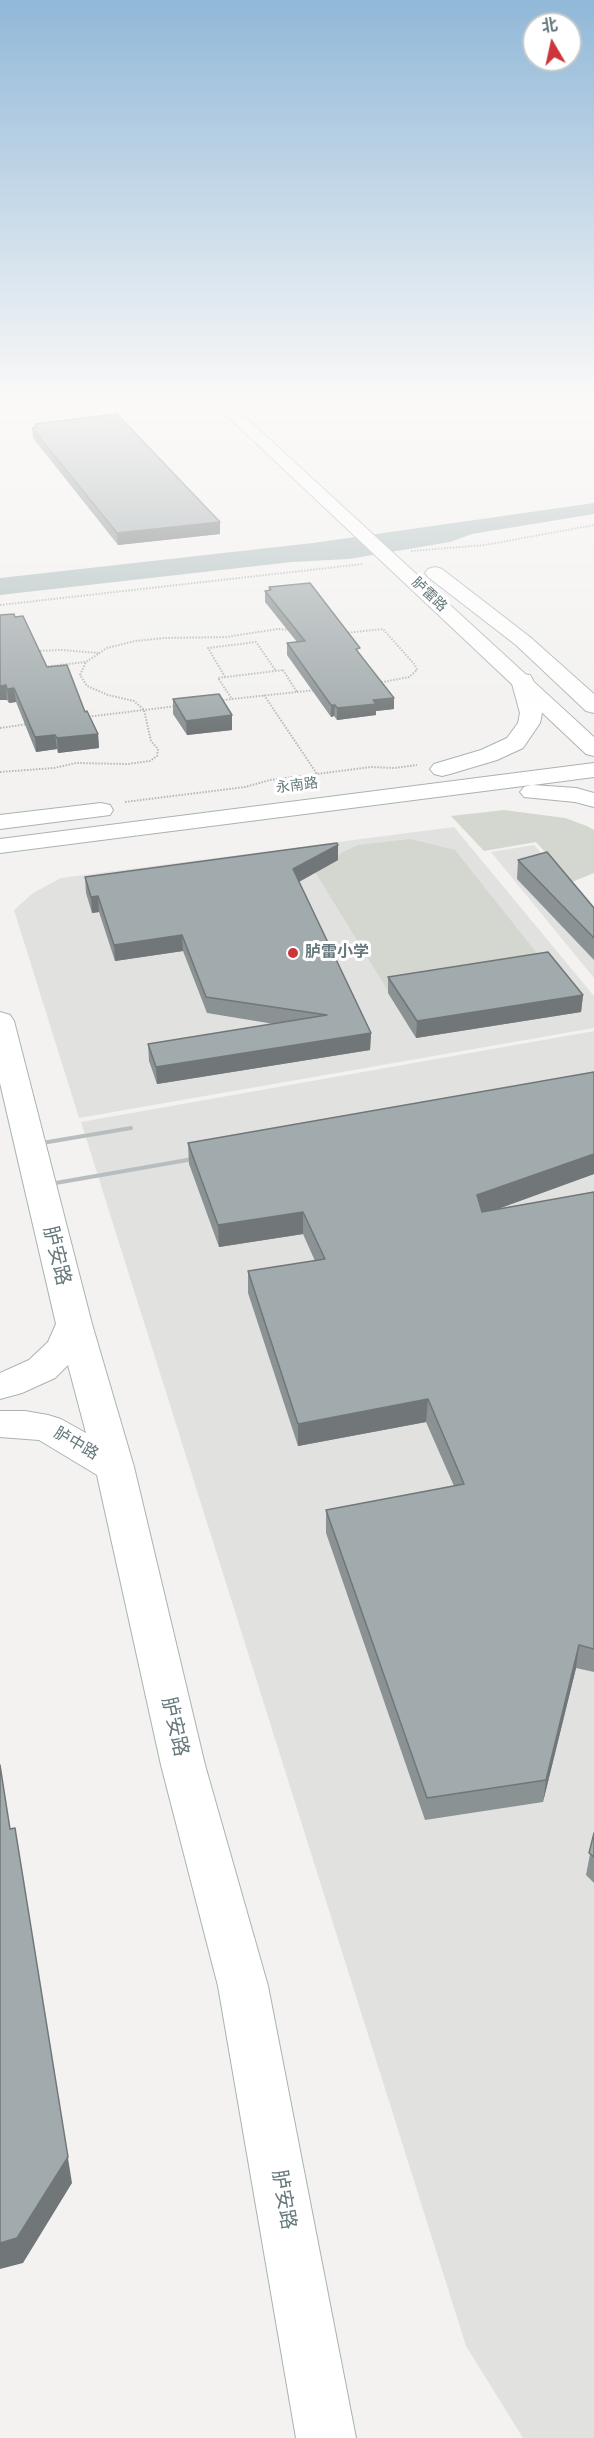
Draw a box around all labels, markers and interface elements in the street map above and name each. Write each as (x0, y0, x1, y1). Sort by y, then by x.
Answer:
north arrow (522, 12, 582, 72)
text: 北 (540, 14, 559, 37)
street label: 胪雷路 (408, 575, 450, 615)
street label: 永南路 (275, 775, 319, 797)
place label: 胪雷小学 (305, 943, 369, 963)
marker: 胪雷小学 (286, 946, 300, 960)
street label: 胪安路 (37, 1224, 75, 1288)
street label: 胪中路 (50, 1424, 102, 1464)
street label: 胪安路 (156, 1695, 192, 1759)
street label: 胪安路 (266, 2168, 300, 2232)

